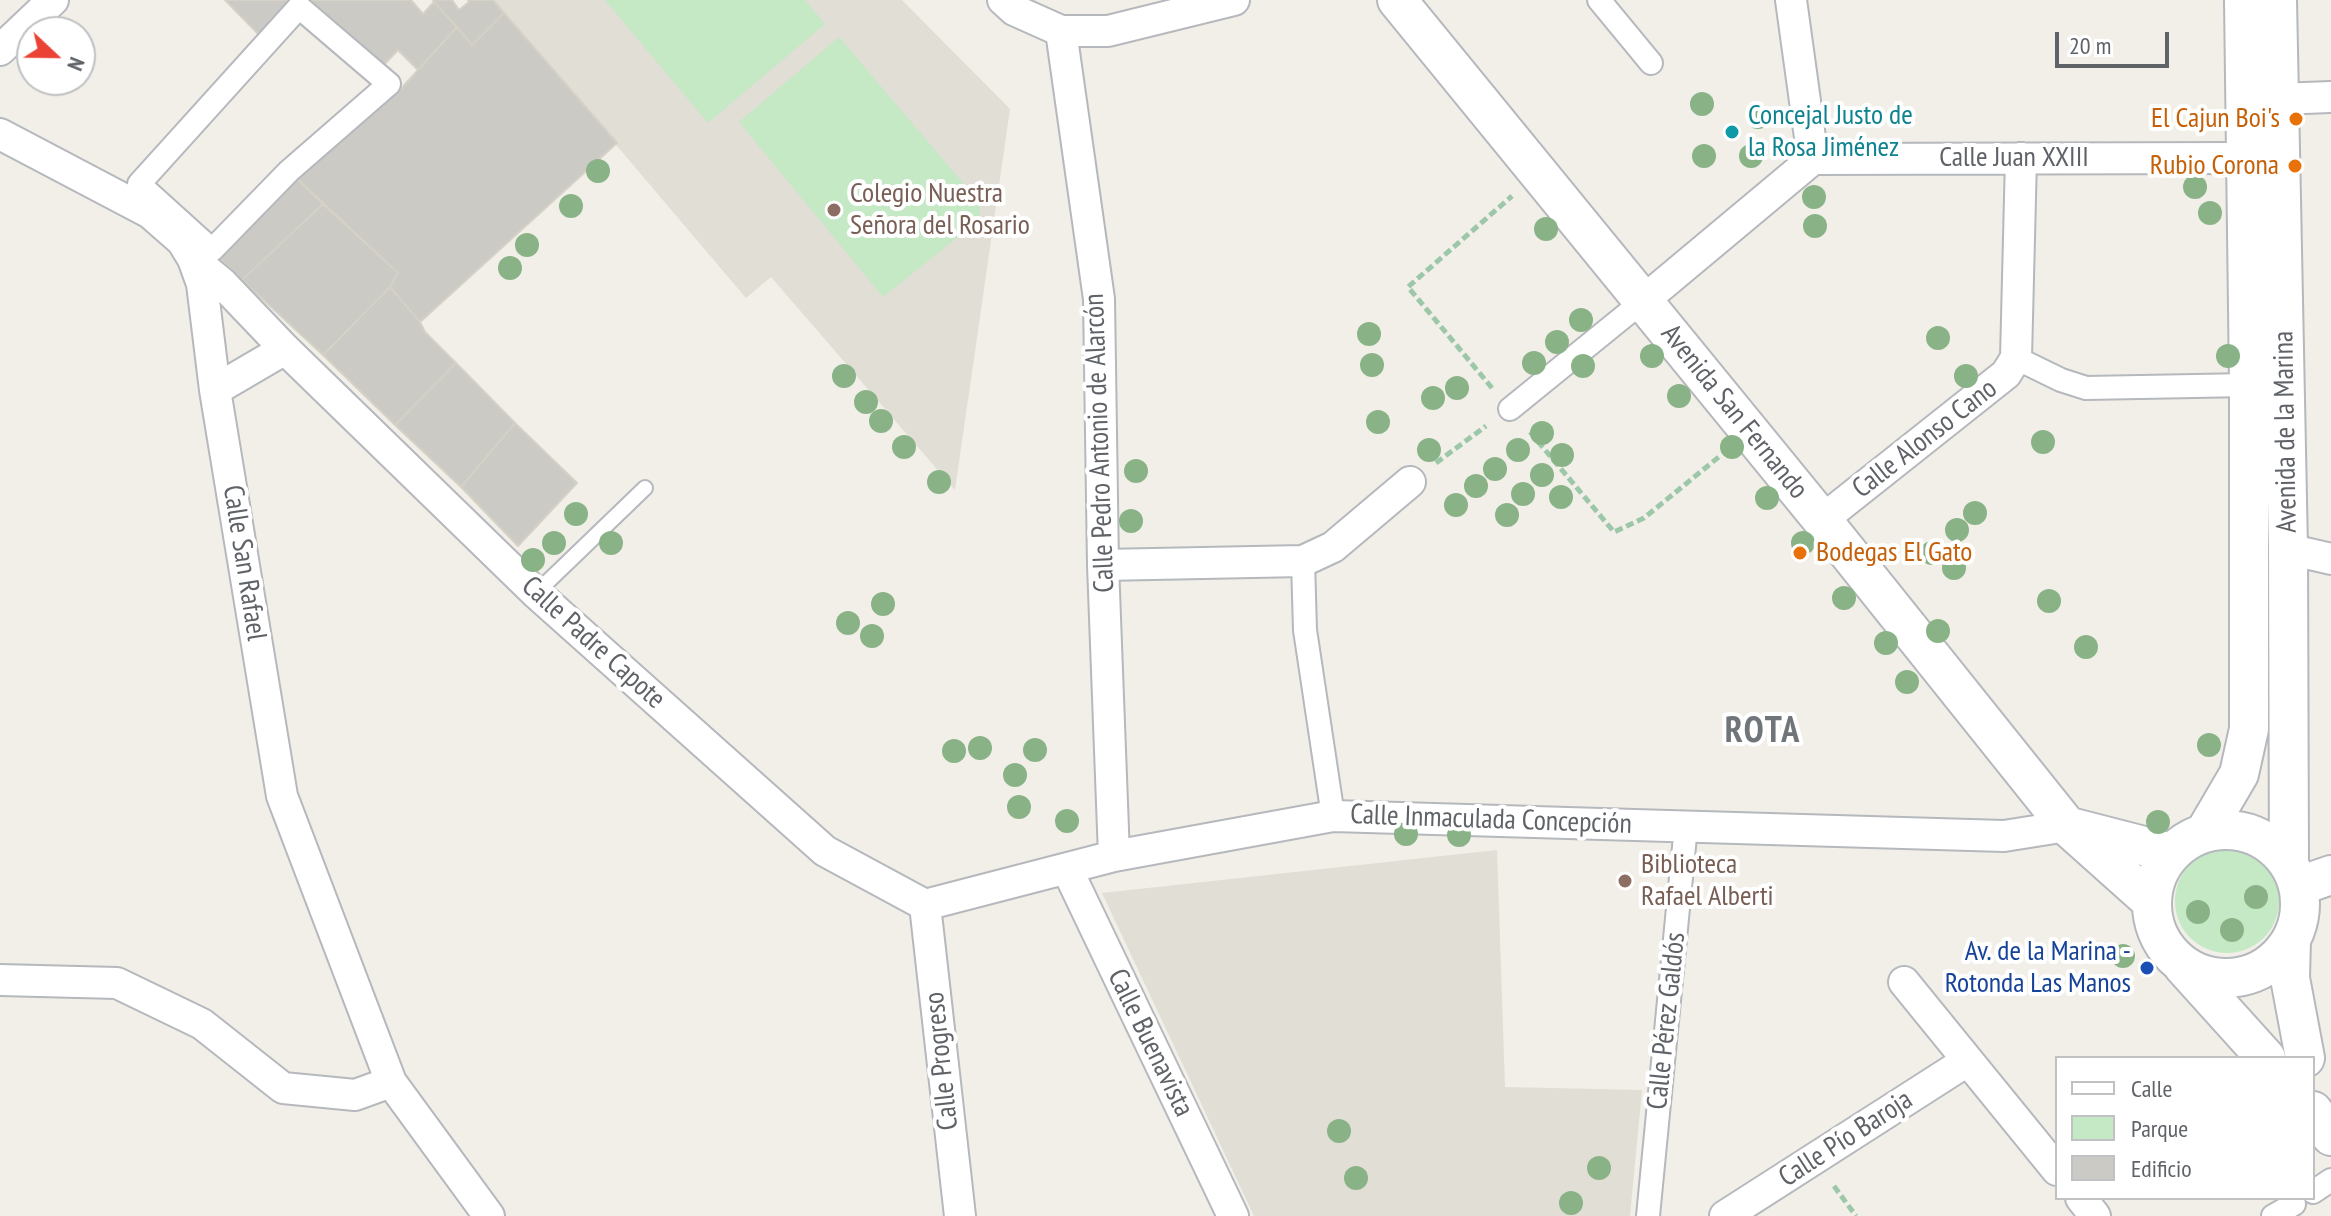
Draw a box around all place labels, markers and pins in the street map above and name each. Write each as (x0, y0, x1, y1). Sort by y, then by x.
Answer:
place label: Concejal Justo de la Rosa Jiménez (1748, 99, 1913, 165)
place label: El Cajun Boi's (2151, 102, 2280, 136)
marker: El Cajun Boi's (2287, 110, 2305, 128)
marker: Concejal Justo de la Rosa Jiménez (1723, 123, 1741, 141)
place label: Rubio Corona (2150, 149, 2279, 183)
marker: Rubio Corona (2286, 157, 2304, 175)
place label: Colegio Nuestra Señora del Rosario (850, 177, 1030, 243)
marker: Colegio Nuestra Señora del Rosario (825, 201, 843, 219)
place label: Bodegas El Gato (1816, 536, 1972, 570)
marker: Bodegas El Gato (1791, 544, 1809, 562)
place label: Biblioteca Rafael Alberti (1641, 848, 1774, 914)
marker: Biblioteca Rafael Alberti (1616, 872, 1634, 890)
place label: Av. de la Marina - Rotonda Las Manos (1945, 935, 2131, 1001)
marker: Av. de la Marina - Rotonda Las Manos (2138, 959, 2156, 977)

